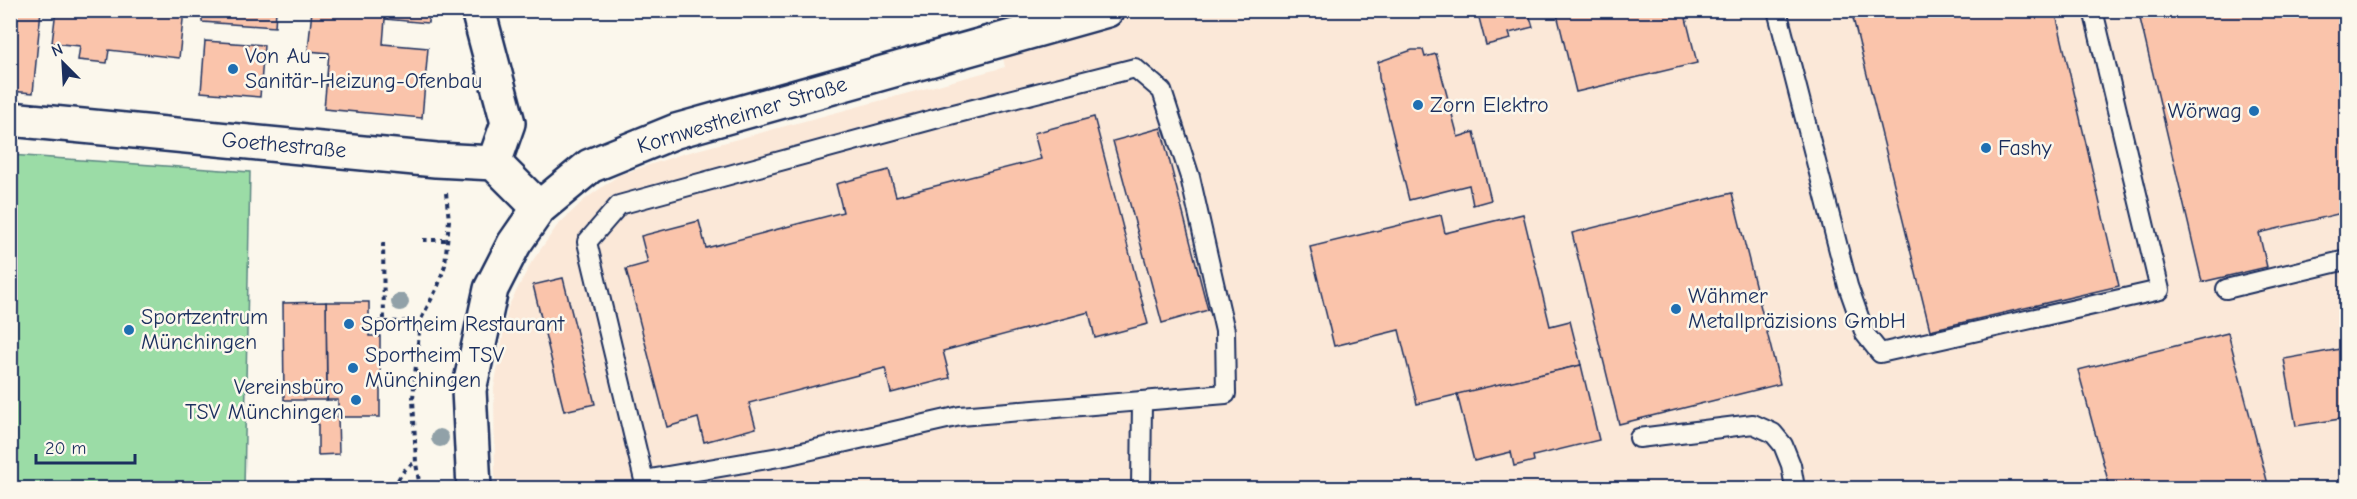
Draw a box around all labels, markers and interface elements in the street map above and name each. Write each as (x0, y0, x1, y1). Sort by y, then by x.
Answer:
north arrow (33, 33, 93, 93)
text: N (49, 40, 66, 61)
place label: Von Au - Sanitär-Heizung-Ofenbau (245, 43, 482, 94)
marker: Von Au - Sanitär-Heizung-Ofenbau (226, 62, 240, 76)
street label: Kornwestheimer Straße (634, 71, 850, 159)
place label: Zorn Elektro (1430, 92, 1549, 118)
marker: Zorn Elektro (1411, 98, 1425, 112)
place label: Wörwag (2167, 98, 2242, 124)
marker: Wörwag (2247, 104, 2261, 118)
street label: Goethestraße (220, 127, 348, 163)
place label: Fashy (1998, 135, 2052, 161)
marker: Fashy (1979, 141, 1993, 155)
place label: Wähmer Metallpräzisions GmbH (1688, 283, 1906, 334)
marker: Wähmer Metallpräzisions GmbH (1669, 302, 1683, 316)
place label: Sportzentrum Münchingen (141, 304, 268, 355)
place label: Sportheim Restaurant (361, 311, 565, 337)
marker: Sportheim Restaurant (342, 317, 356, 331)
marker: Sportzentrum Münchingen (122, 323, 136, 337)
place label: Sportheim TSV Münchingen (365, 342, 504, 393)
marker: Sportheim TSV Münchingen (346, 361, 360, 375)
place label: Vereinsbüro TSV Münchingen (185, 374, 344, 425)
marker: Vereinsbüro TSV Münchingen (349, 393, 363, 407)
scale bar (36, 427, 135, 465)
text: 20 m (45, 438, 86, 459)

